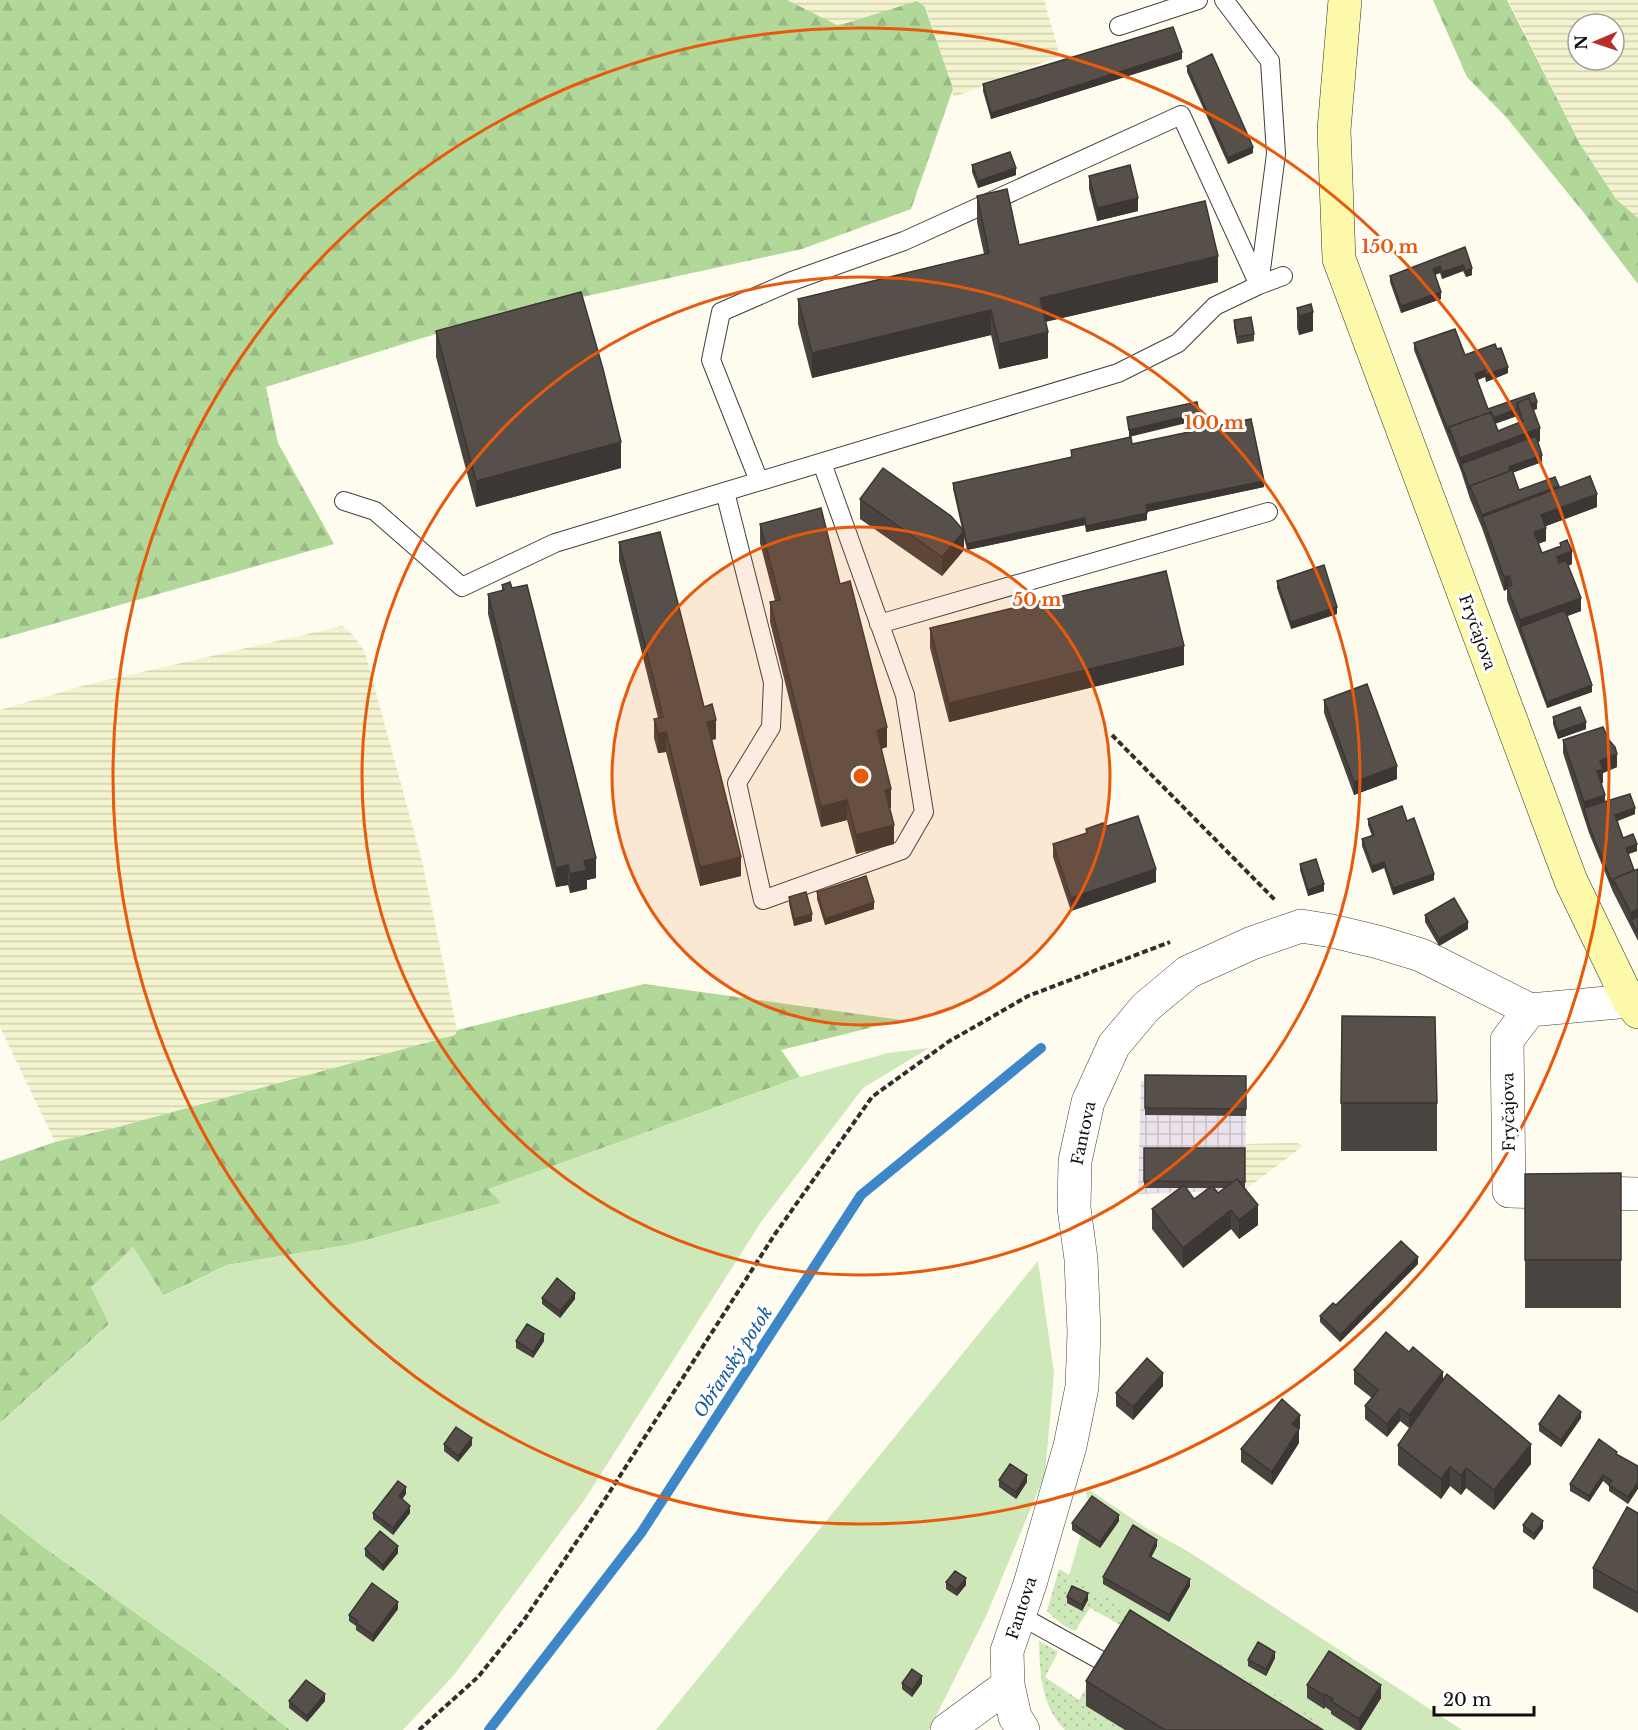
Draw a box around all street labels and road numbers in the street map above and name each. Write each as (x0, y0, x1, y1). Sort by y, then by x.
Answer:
street label: Fryčajova (1455, 591, 1501, 673)
street label: Fryčajova (1497, 1072, 1519, 1152)
street label: Fantova (1066, 1099, 1100, 1167)
street label: Fantova (1001, 1574, 1041, 1642)

